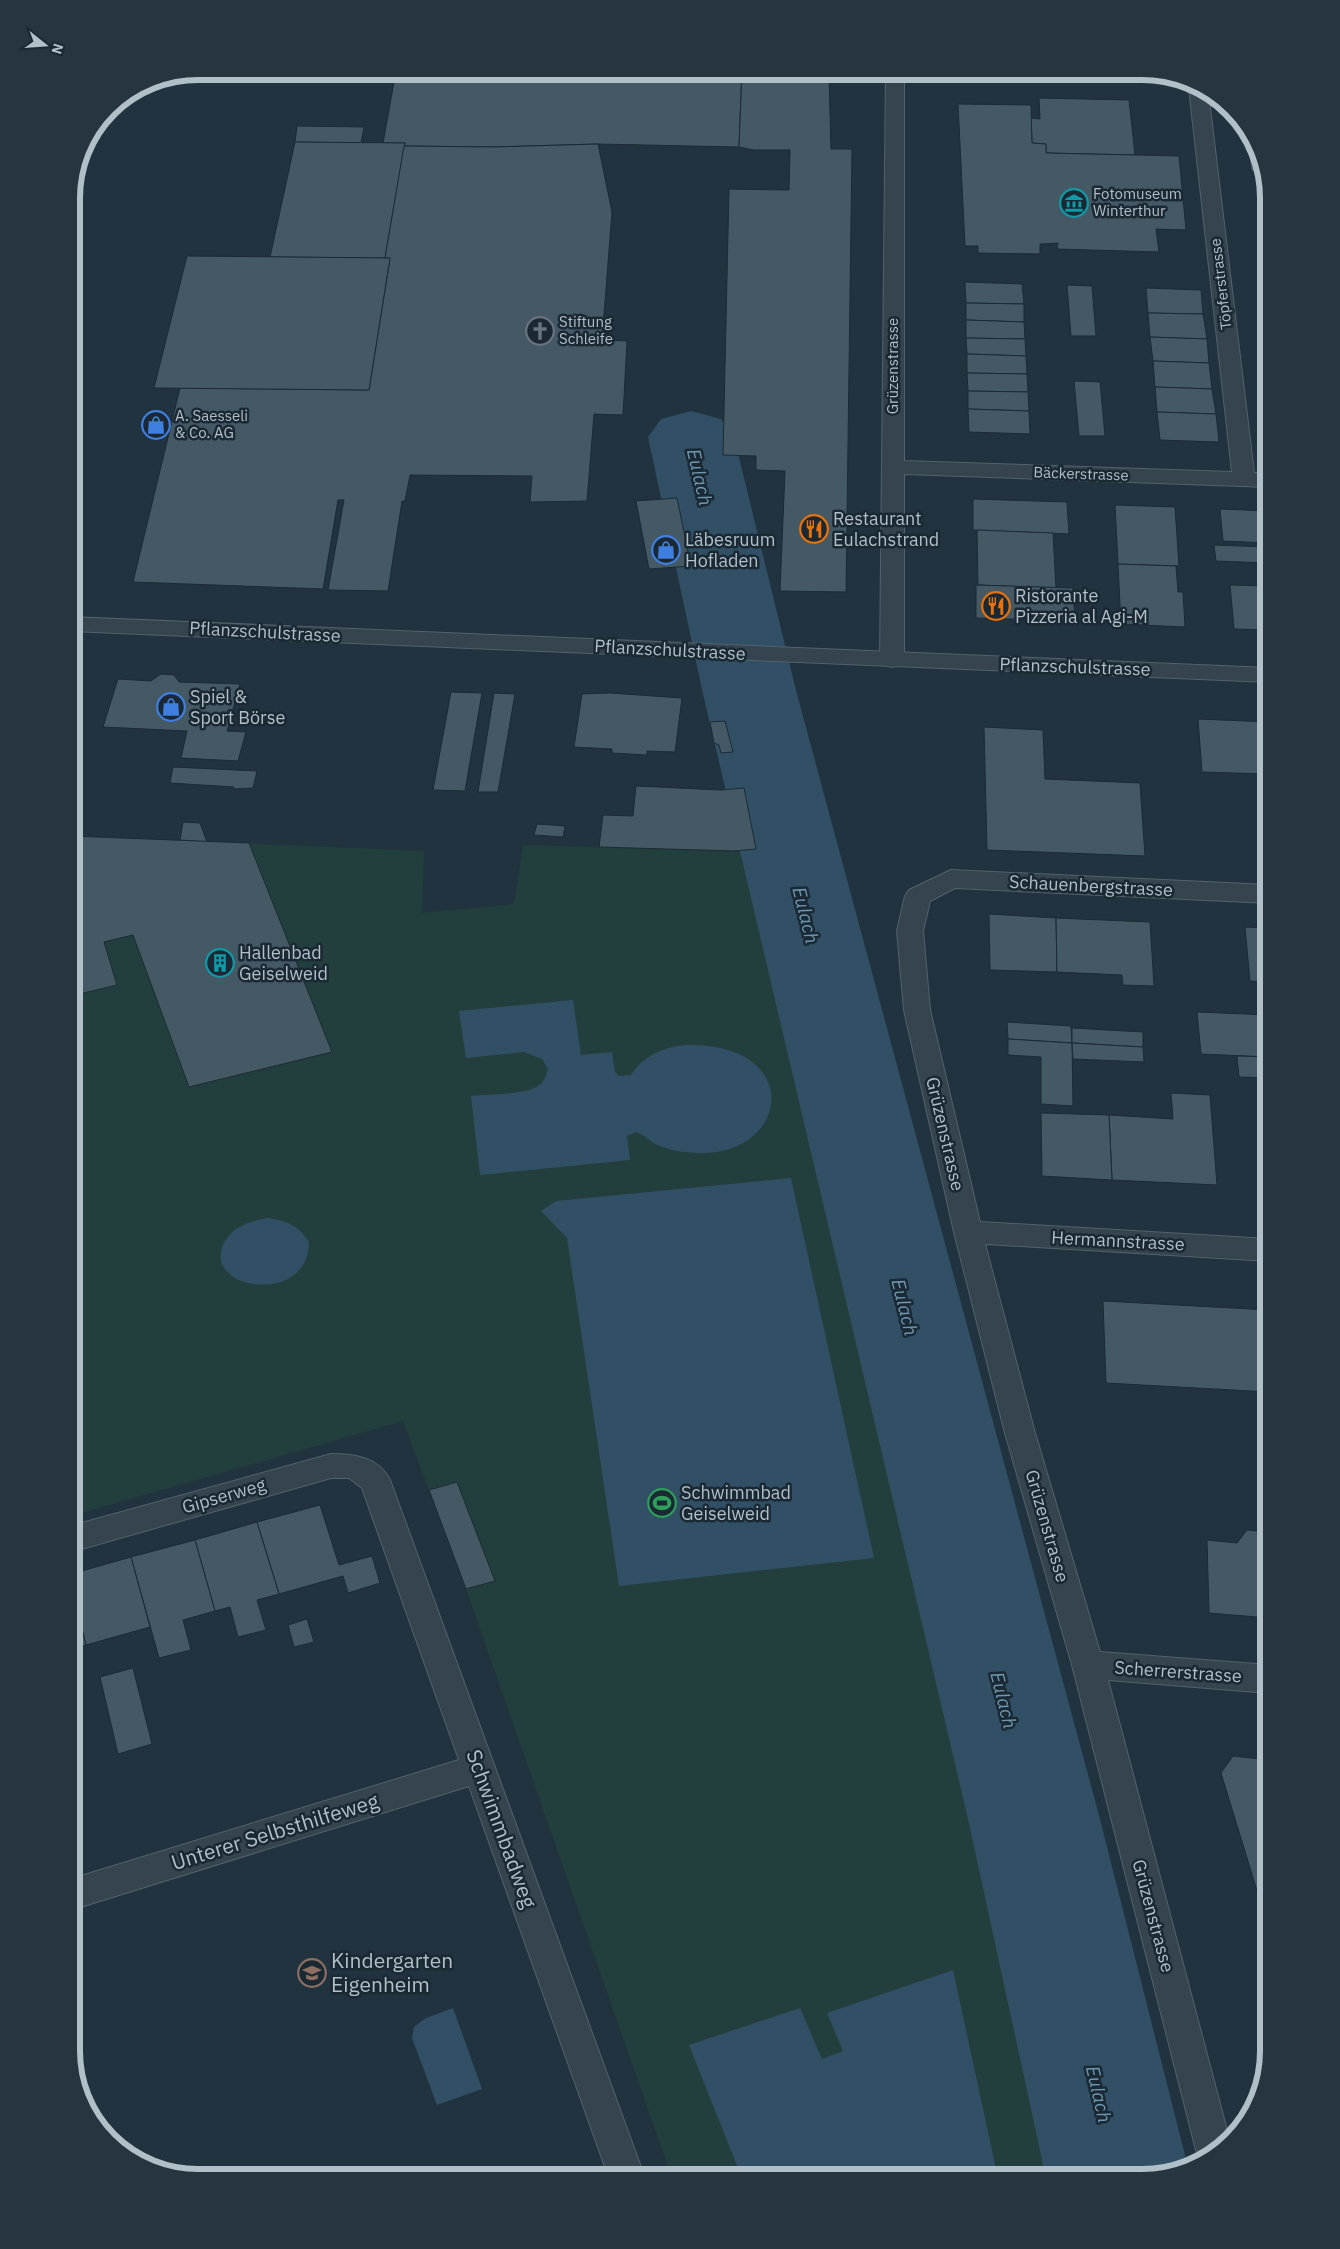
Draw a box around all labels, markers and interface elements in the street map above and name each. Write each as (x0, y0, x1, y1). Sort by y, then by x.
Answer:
north arrow (20, 20, 70, 70)
text: N (47, 41, 68, 56)
place label: Fotomuseum Winterthur (1093, 184, 1182, 220)
museum icon: Fotomuseum Winterthur (1059, 188, 1089, 218)
street label: Töpferstrasse (1205, 237, 1236, 331)
place label: Stiftung Schleife (559, 312, 613, 348)
church icon: Stiftung Schleife (525, 316, 555, 346)
street label: Grüzenstrasse (883, 318, 902, 414)
place label: A. Saesseli & Co. AG (175, 406, 248, 442)
shop icon: A. Saesseli & Co. AG (141, 410, 171, 440)
water label: Eulach (682, 446, 718, 508)
street label: Bäckerstrasse (1033, 462, 1129, 485)
place label: Restaurant Eulachstrand (833, 507, 939, 551)
restaurant icon: Restaurant Eulachstrand (799, 514, 829, 544)
place label: Läbesruum Hofladen (685, 528, 775, 572)
shop icon: Läbesruum Hofladen (651, 535, 681, 565)
place label: Ristorante Pizzeria al Agi-M (1015, 584, 1148, 628)
restaurant icon: Ristorante Pizzeria al Agi-M (981, 591, 1011, 621)
street label: Pflanzschulstrasse (189, 616, 341, 647)
street label: Pflanzschulstrasse (594, 634, 746, 665)
street label: Pflanzschulstrasse (999, 652, 1151, 681)
place label: Spiel & Sport Börse (190, 685, 285, 729)
shop icon: Spiel & Sport Börse (156, 692, 186, 722)
street label: Schauenbergstrasse (1008, 870, 1174, 901)
water label: Eulach (787, 884, 825, 946)
place label: Hallenbad Geiselweid (239, 941, 328, 985)
building icon: Hallenbad Geiselweid (205, 948, 235, 978)
street label: Grüzenstrasse (921, 1075, 970, 1193)
street label: Hermannstrasse (1051, 1226, 1185, 1255)
water label: Eulach (886, 1276, 924, 1338)
street label: Grüzenstrasse (1020, 1467, 1075, 1585)
street label: Gipserweg (179, 1472, 269, 1518)
place label: Schwimmbad Geiselweid (681, 1481, 791, 1525)
sports icon: Schwimmbad Geiselweid (647, 1488, 677, 1518)
street label: Scherrerstrasse (1114, 1656, 1243, 1687)
water label: Eulach (985, 1669, 1023, 1731)
street label: Schwimmbadweg (460, 1745, 544, 1912)
street label: Unterer Selbsthilfeweg (168, 1786, 382, 1876)
street label: Grüzenstrasse (1127, 1857, 1180, 1975)
place label: Kindergarten Eigenheim (331, 1946, 453, 1998)
school or university icon: Kindergarten Eigenheim (297, 1958, 327, 1988)
water label: Eulach (1081, 2063, 1117, 2125)

